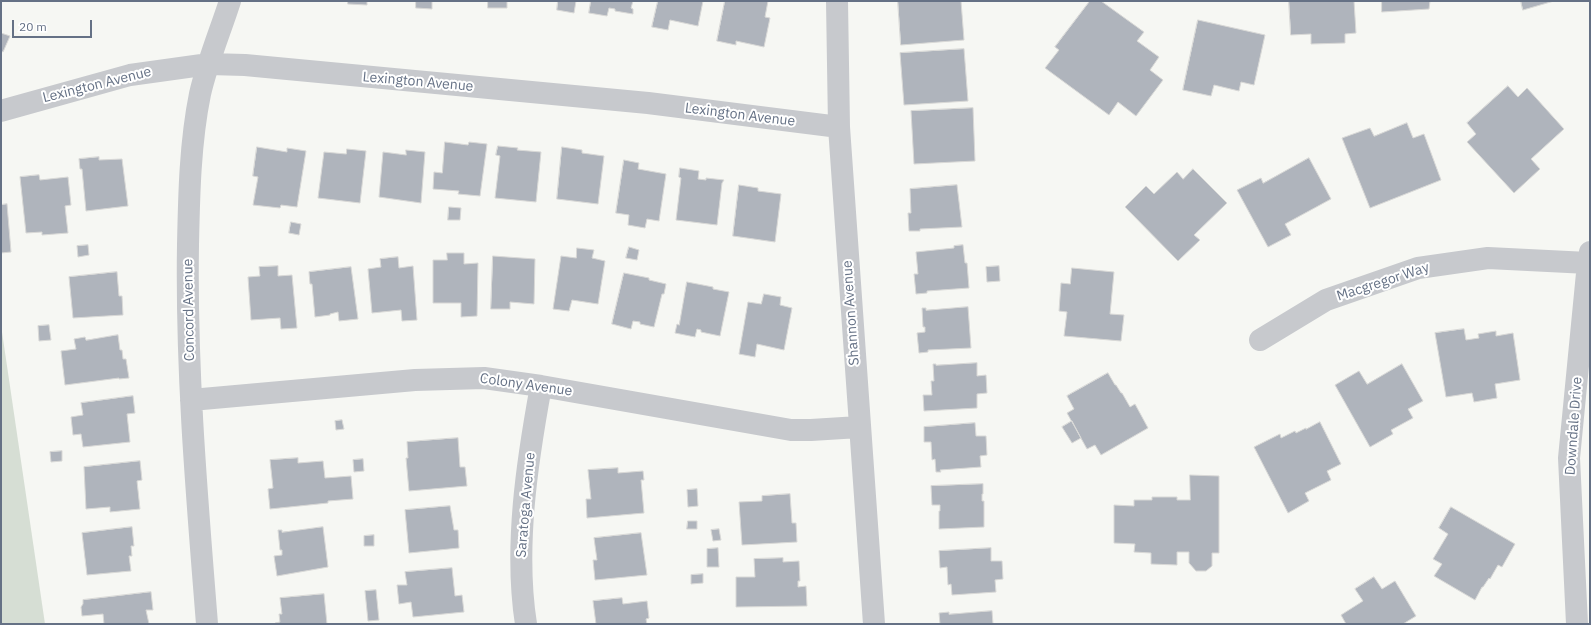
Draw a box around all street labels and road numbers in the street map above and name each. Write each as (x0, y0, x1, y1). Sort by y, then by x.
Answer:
street label: Lexington Avenue (41, 63, 153, 107)
street label: Lexington Avenue (362, 69, 474, 95)
street label: Lexington Avenue (684, 100, 796, 130)
street label: Concord Avenue (180, 259, 198, 361)
street label: Macgregor Way (1335, 259, 1431, 305)
street label: Shannon Avenue (839, 260, 863, 366)
street label: Colony Avenue (479, 370, 573, 400)
street label: Downdale Drive (1562, 376, 1586, 476)
street label: Saratoga Avenue (513, 452, 539, 558)

